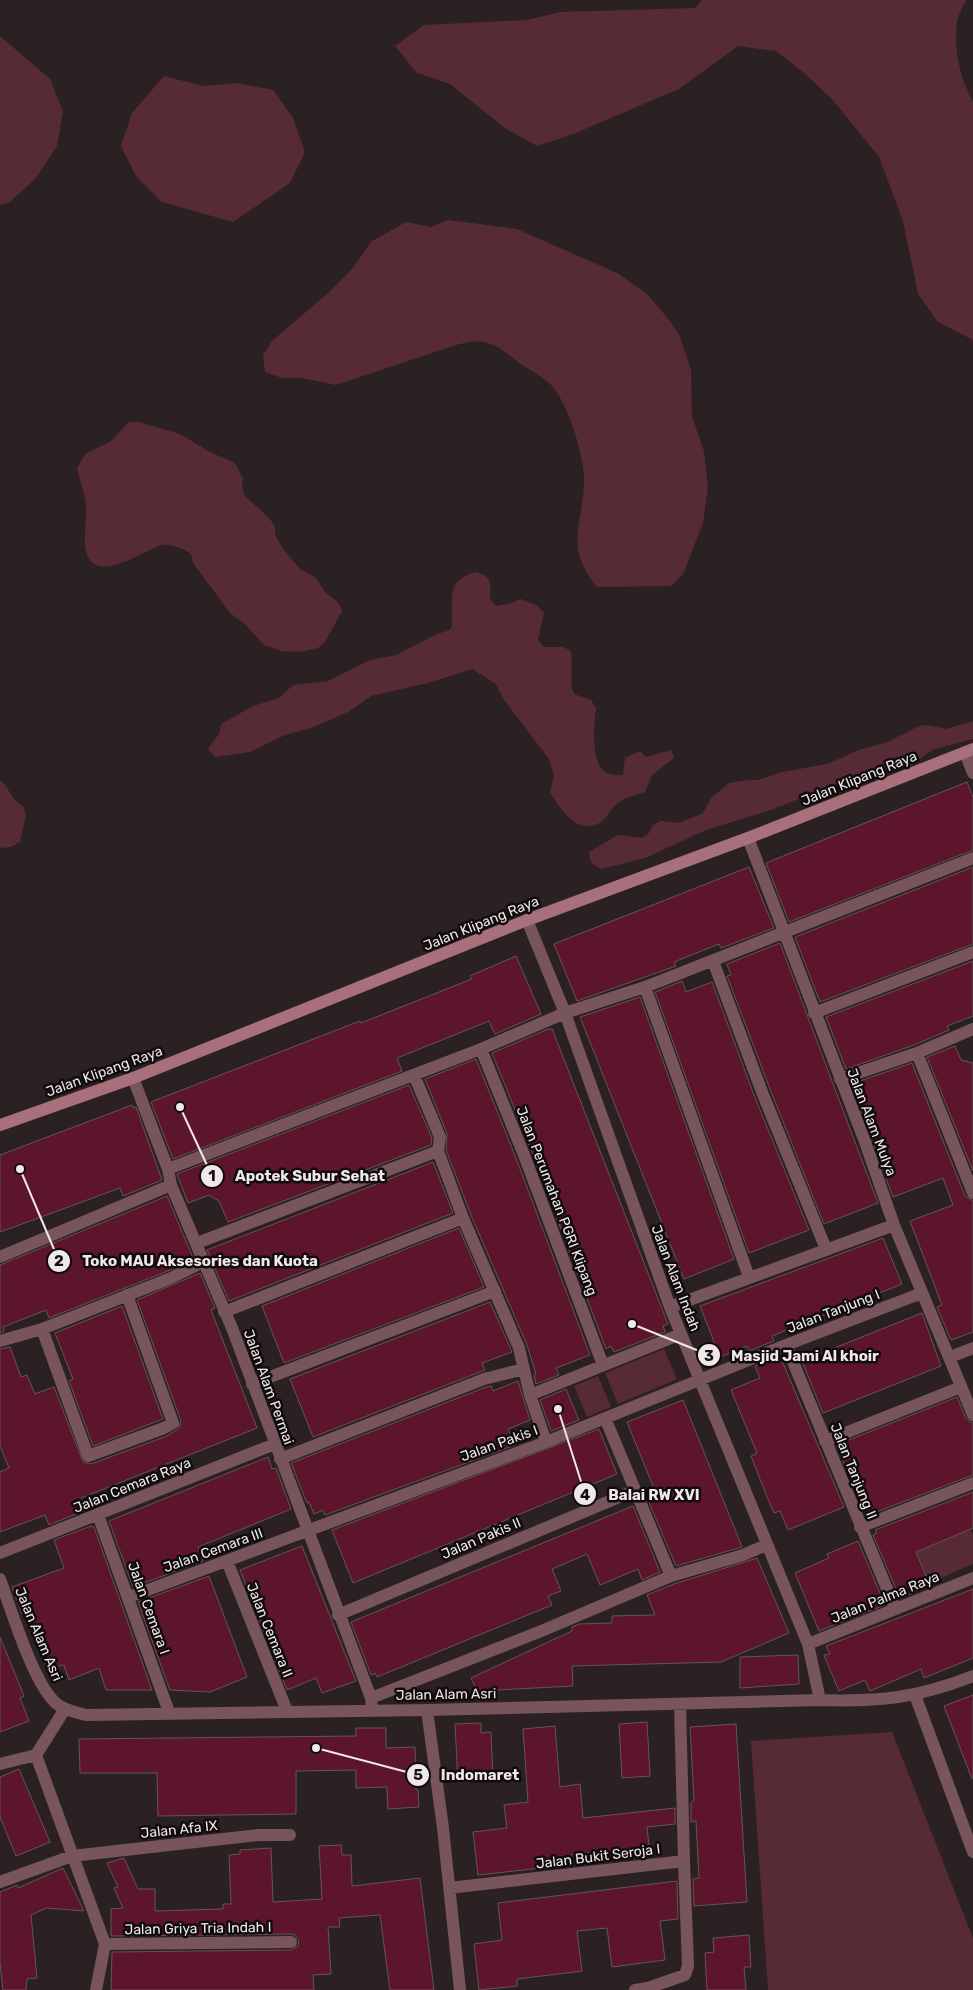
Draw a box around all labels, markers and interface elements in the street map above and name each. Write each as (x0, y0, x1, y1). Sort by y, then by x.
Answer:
street label: Jalan Klipang Raya (799, 748, 919, 809)
street label: Jalan Klipang Raya (421, 893, 541, 954)
street label: Jalan Klipang Raya (43, 1042, 165, 1101)
street label: Jalan Alam Mulya (843, 1066, 900, 1178)
street label: Jalan Perumahan PGRI Klipang (512, 1104, 601, 1298)
callout: Apotek Subur Sehat (200, 1161, 395, 1191)
text: 1 (208, 1167, 216, 1185)
text: Apotek Subur Sehat (235, 1167, 385, 1185)
street label: Jalan Alam Indah (647, 1223, 704, 1334)
callout: Toko MAU Aksesories dan Kuota (47, 1246, 328, 1276)
text: 2 (54, 1252, 64, 1270)
text: Toko MAU Aksesories dan Kuota (82, 1252, 318, 1270)
street label: Jalan Tanjung I (784, 1286, 882, 1337)
street label: Jalan Alam Permai (240, 1327, 297, 1447)
callout: Masjid Jami Al khoir (696, 1340, 889, 1370)
text: 3 (704, 1347, 714, 1365)
text: Masjid Jami Al khoir (731, 1347, 879, 1365)
street label: Jalan Tanjung II (827, 1421, 881, 1522)
street label: Jalan Pakis I (458, 1422, 540, 1465)
street label: Jalan Cemara Raya (71, 1454, 193, 1517)
callout: Balai RW XVI (573, 1479, 709, 1509)
text: 4 (580, 1486, 590, 1504)
text: Balai RW XVI (608, 1486, 700, 1504)
street label: Jalan Pakis II (439, 1514, 524, 1563)
street label: Jalan Cemara III (161, 1525, 265, 1576)
street label: Jalan Cemara I (124, 1560, 173, 1657)
street label: Jalan Palma Raya (829, 1568, 942, 1627)
street label: Jalan Cemara II (243, 1580, 296, 1680)
street label: Jalan Alam Asri (11, 1585, 66, 1684)
street label: Jalan Alam Asri (396, 1685, 496, 1704)
callout: Indomaret (406, 1760, 529, 1790)
text: 5 (413, 1766, 423, 1784)
text: Indomaret (441, 1766, 519, 1784)
street label: Jalan Afa IX (140, 1817, 219, 1842)
street label: Jalan Bukit Seroja I (535, 1840, 661, 1873)
street label: Jalan Griya Tria Indah I (124, 1919, 272, 1938)

